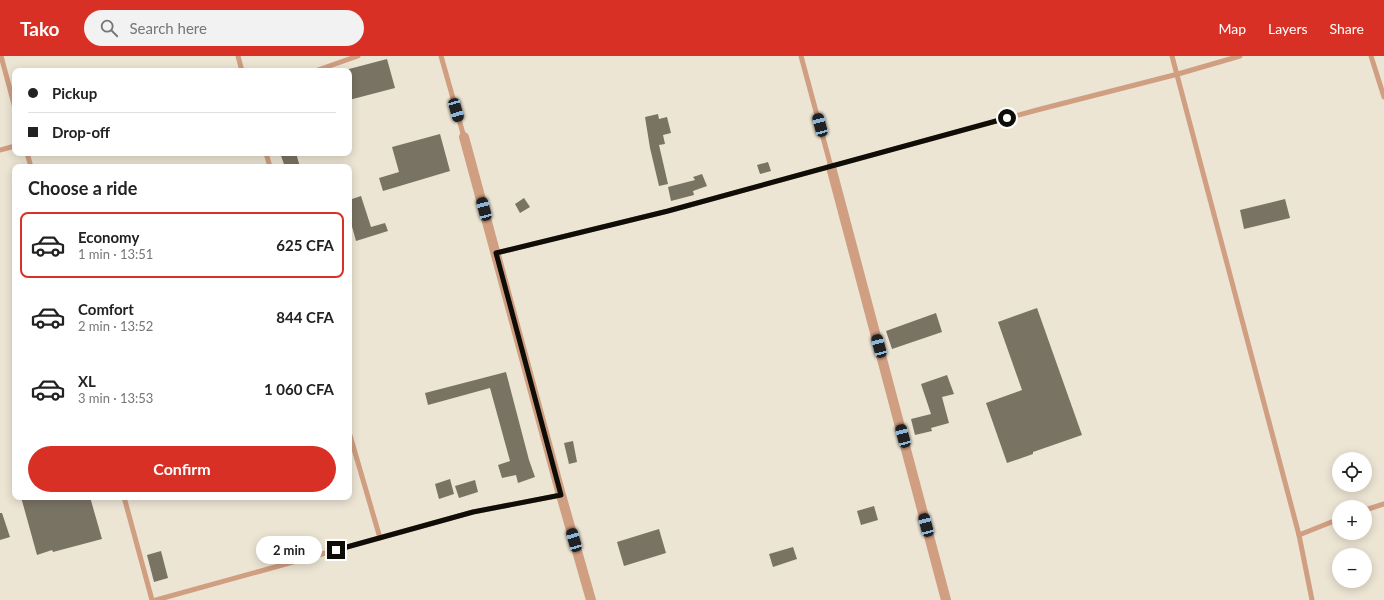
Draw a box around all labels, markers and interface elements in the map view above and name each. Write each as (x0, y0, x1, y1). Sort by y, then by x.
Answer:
search box (84, 10, 364, 46)
text: Tako (20, 17, 60, 40)
icon: search (98, 17, 120, 39)
text: Search here (130, 19, 207, 37)
text: Map (1218, 20, 1246, 37)
text: Layers (1268, 20, 1308, 37)
text: Share (1330, 20, 1364, 37)
text: Pickup (52, 84, 97, 102)
car (447, 97, 465, 123)
route start (998, 109, 1016, 127)
car (811, 112, 829, 138)
text: Drop-off (52, 123, 110, 141)
text: Choose a ride (28, 177, 137, 199)
car (475, 196, 493, 222)
icon: car (30, 227, 66, 263)
text: Economy (78, 228, 139, 246)
text: 625 CFA (276, 236, 334, 254)
text: 1 min · 13:51 (78, 246, 153, 262)
icon: car (30, 299, 66, 335)
text: Comfort (78, 300, 134, 318)
text: 844 CFA (276, 308, 334, 326)
text: 2 min · 13:52 (78, 318, 153, 334)
car (870, 333, 888, 359)
icon: car (30, 371, 66, 407)
text: XL (78, 372, 96, 390)
text: 1 060 CFA (264, 380, 334, 398)
text: 3 min · 13:53 (78, 390, 153, 406)
car (894, 423, 912, 449)
button: Confirm (28, 446, 336, 492)
map controls (1332, 452, 1372, 588)
button: locate (1332, 452, 1372, 492)
button: + (1332, 500, 1372, 540)
car (917, 512, 935, 538)
car (565, 527, 583, 553)
callout: 2 min (256, 536, 322, 564)
route end (327, 541, 345, 559)
text: 2 min (273, 542, 305, 558)
button: − (1332, 548, 1372, 588)

